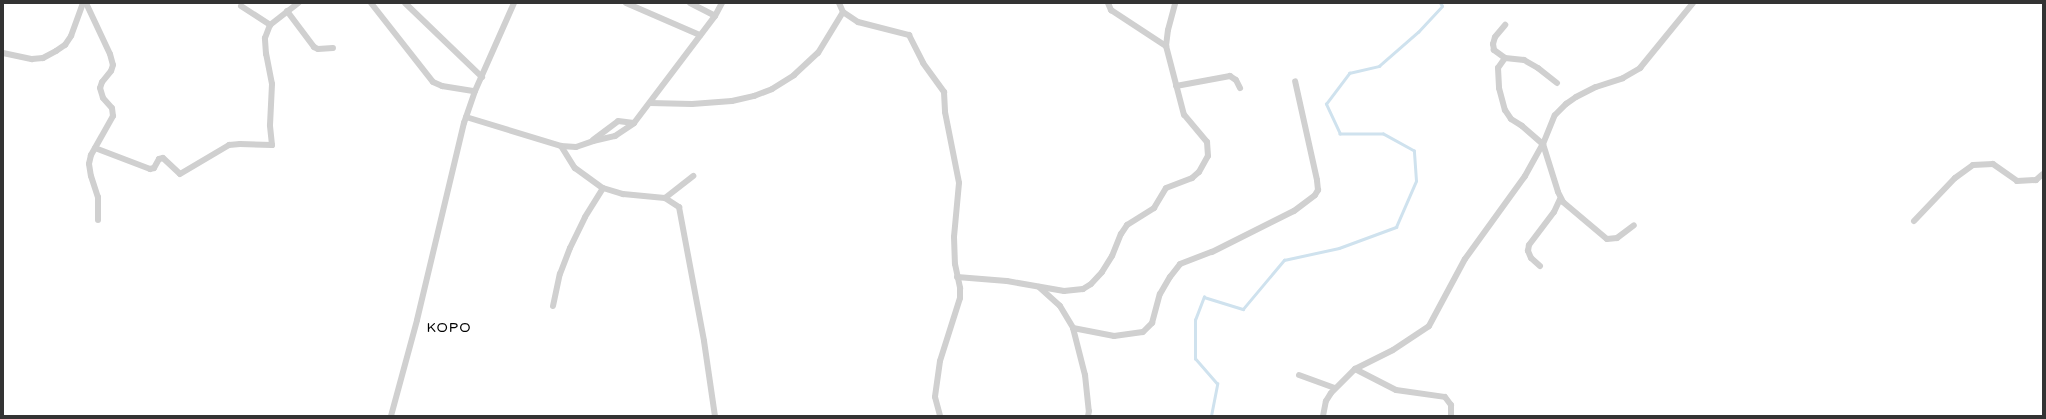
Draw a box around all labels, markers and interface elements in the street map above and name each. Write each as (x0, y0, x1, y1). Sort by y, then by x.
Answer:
district label: KOPO (426, 320, 472, 336)

